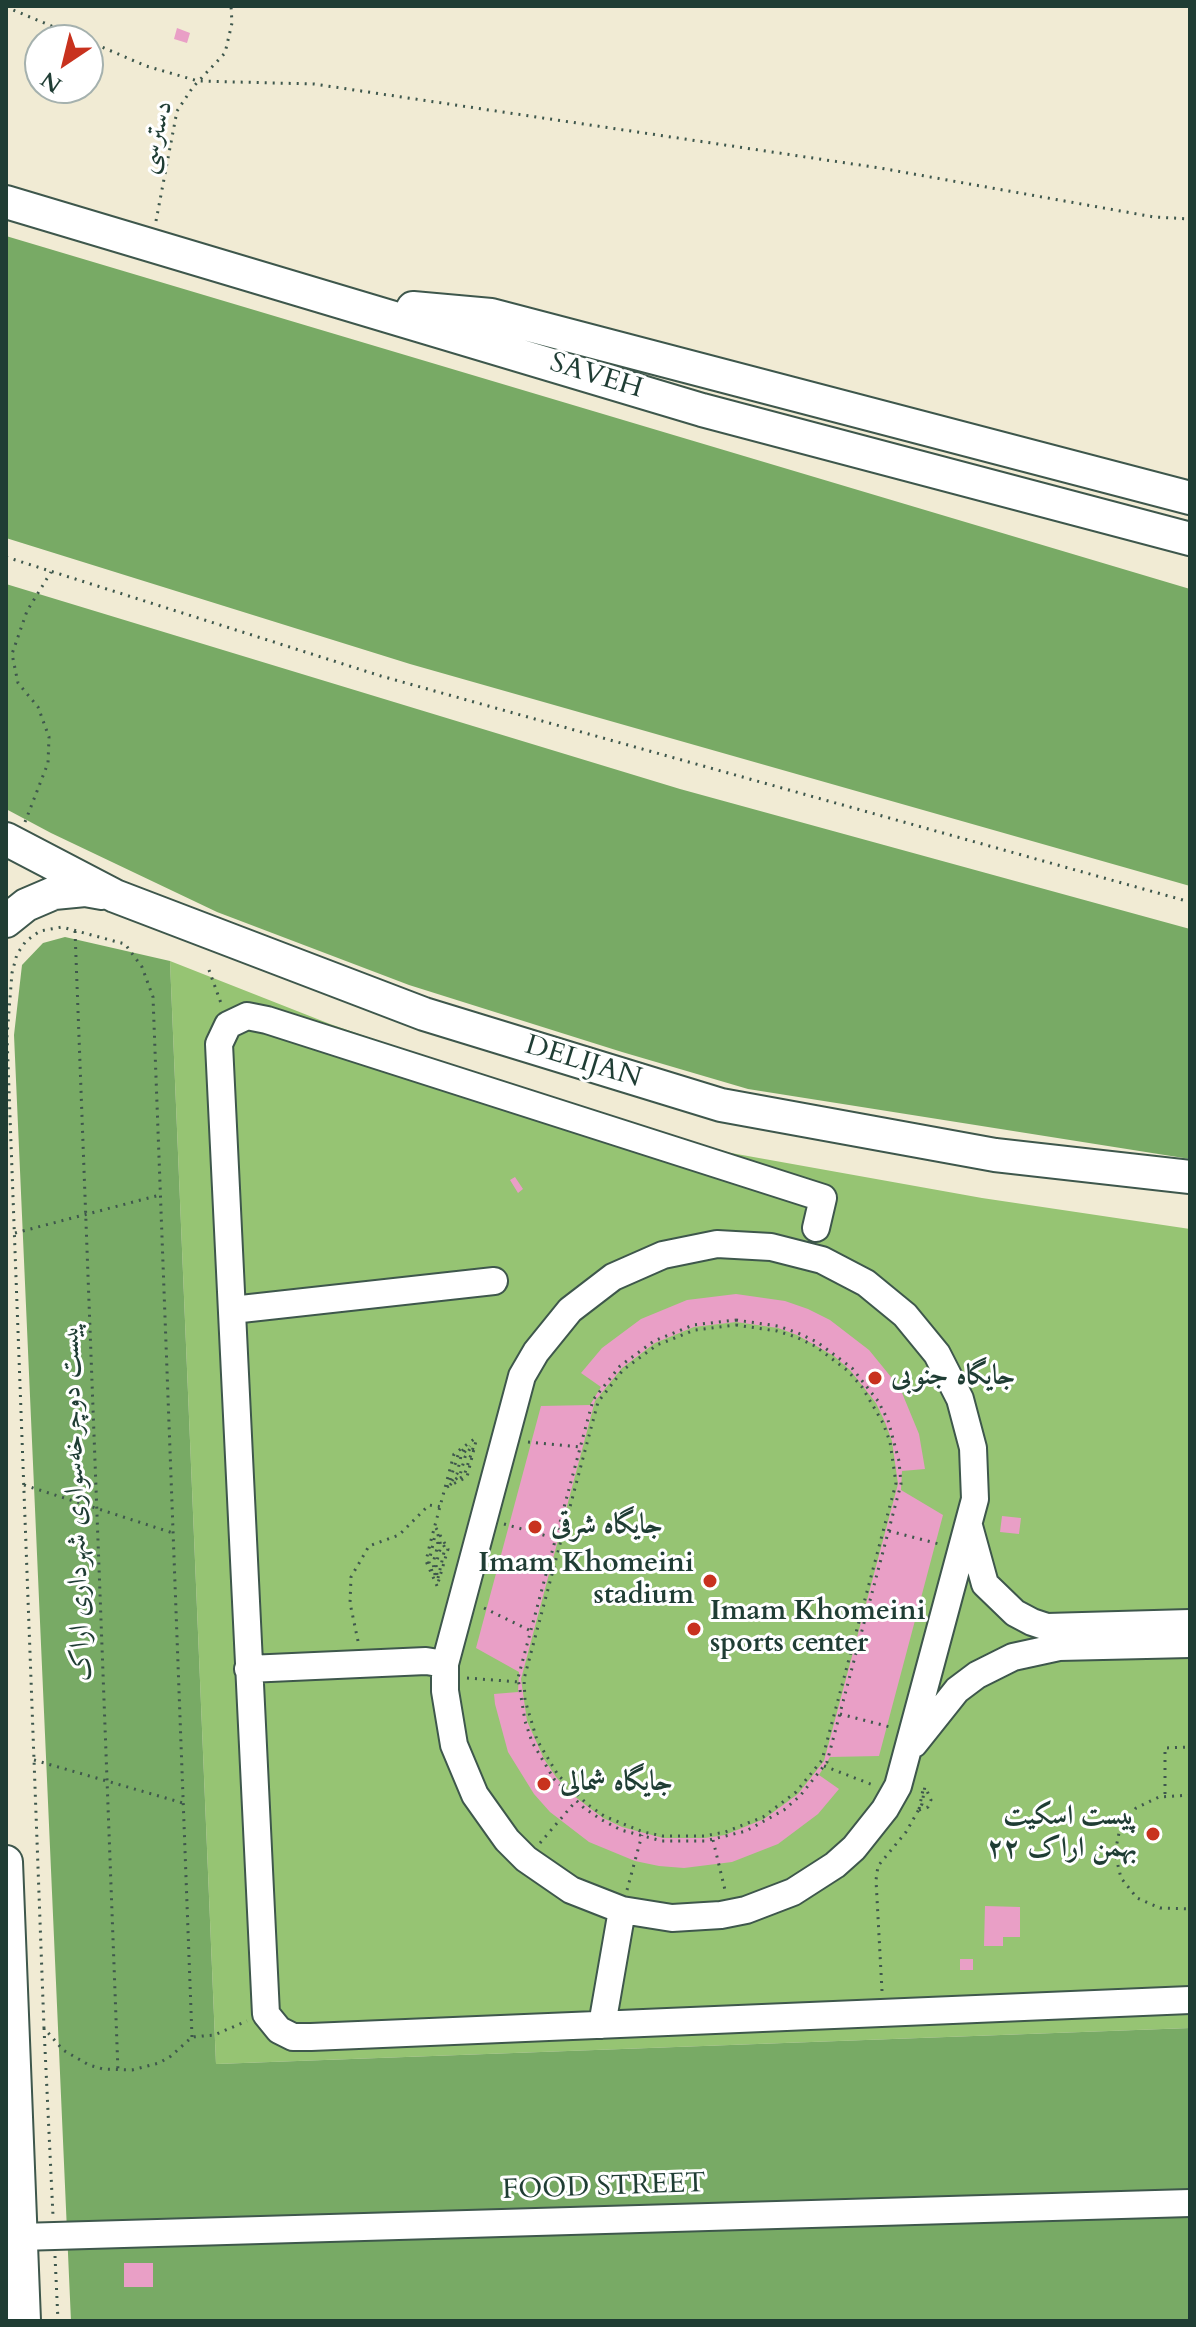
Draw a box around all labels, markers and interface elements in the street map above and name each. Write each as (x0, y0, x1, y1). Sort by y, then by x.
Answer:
north arrow (24, 24, 104, 104)
text: N (35, 64, 68, 100)
street label: دسترسی (130, 97, 182, 177)
street label: SAVEH (546, 347, 646, 407)
street label: DELIJAN (521, 1029, 645, 1097)
street label: پیست دوچرخه‌سواری شهرداری اراک (54, 1322, 100, 1682)
place label: جایگاه جنوبی (891, 1361, 1015, 1395)
marker: جایگاه جنوبی (866, 1369, 884, 1387)
place label: جایگاه شرقی (551, 1510, 663, 1544)
marker: جایگاه شرقی (526, 1518, 544, 1536)
place label: Imam Khomeini stadium (478, 1548, 694, 1614)
marker: Imam Khomeini stadium (701, 1572, 719, 1590)
place label: Imam Khomeini sports center (710, 1596, 926, 1662)
marker: Imam Khomeini sports center (685, 1620, 703, 1638)
place label: جایگاه شمالی (560, 1767, 673, 1801)
marker: جایگاه شمالی (535, 1775, 553, 1793)
place label: پیست اسکیت ۲۲ بهمن اراک (987, 1801, 1137, 1867)
marker: پیست اسکیت ۲۲ بهمن اراک (1144, 1825, 1162, 1843)
street label: FOOD STREET (502, 2168, 706, 2208)

